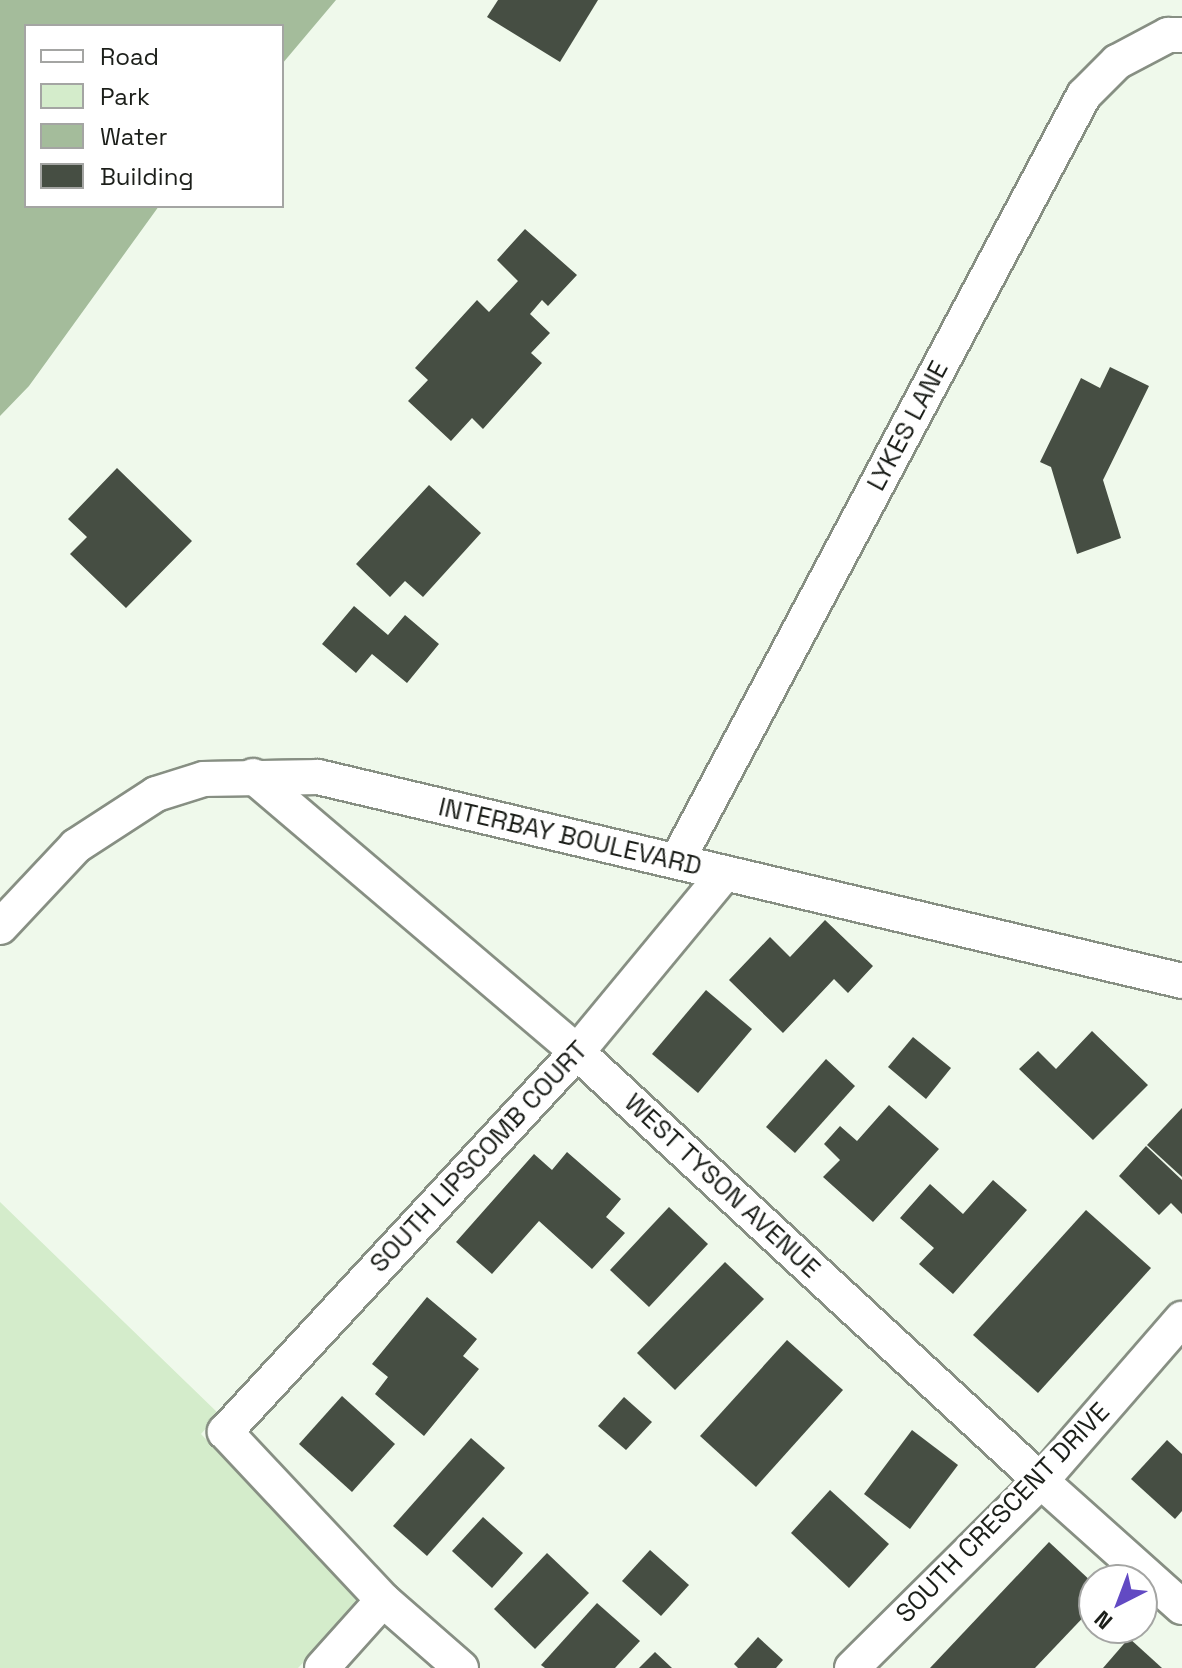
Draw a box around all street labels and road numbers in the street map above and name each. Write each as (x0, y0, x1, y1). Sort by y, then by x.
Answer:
street label: LYKES LANE (861, 356, 955, 496)
street label: INTERBAY BOULEVARD (435, 791, 705, 883)
street label: SOUTH LIPSCOMB COURT (364, 1035, 594, 1279)
street label: WEST TYSON AVENUE (617, 1087, 827, 1285)
street label: SOUTH CRESCENT DRIVE (889, 1396, 1117, 1630)

